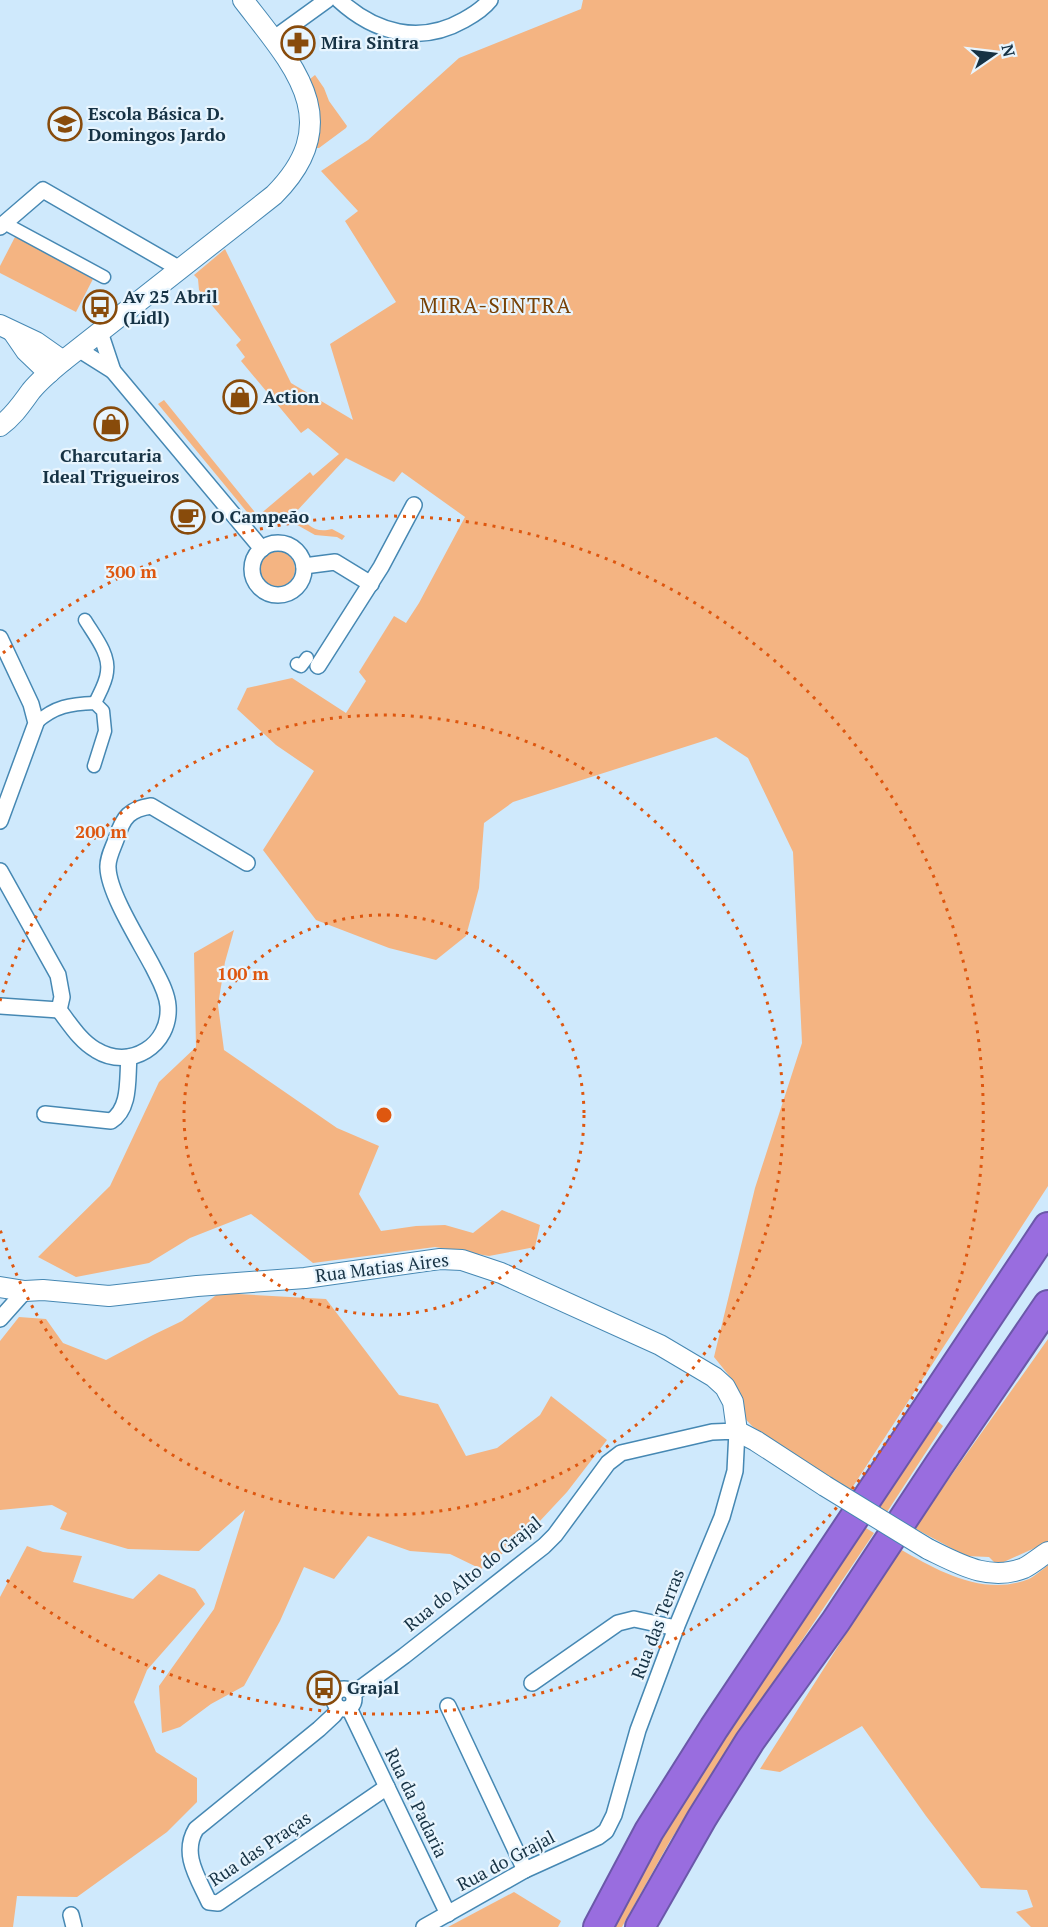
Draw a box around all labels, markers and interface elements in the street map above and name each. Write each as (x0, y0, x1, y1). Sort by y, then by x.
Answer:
north arrow (964, 24, 1024, 84)
pharmacy icon: Mira Sintra (280, 25, 316, 61)
place label: Mira Sintra (321, 30, 419, 54)
text: N (996, 42, 1021, 59)
place label: Escola Básica D. Domingos Jardo (88, 101, 226, 146)
school or university icon: Escola Básica D. Domingos Jardo (47, 106, 83, 142)
place label: Av 25 Abril (Lidl) (123, 284, 218, 329)
bus stop icon: Av 25 Abril (Lidl) (82, 289, 118, 325)
district label: MIRA-SINTRA (420, 291, 572, 319)
shop icon: Action (222, 379, 258, 415)
place label: Action (263, 384, 320, 408)
shop icon: Charcutaria Ideal Trigueiros (93, 406, 129, 442)
place label: Charcutaria Ideal Trigueiros (43, 443, 179, 488)
cafe icon: O Campeão (170, 499, 206, 535)
place label: O Campeão (211, 504, 309, 528)
text: 300 m (105, 559, 157, 583)
text: 200 m (75, 819, 127, 843)
text: 100 m (217, 961, 269, 985)
centre of rings (374, 1105, 394, 1125)
street label: Rua Matias Aires (314, 1247, 450, 1287)
street label: Rua do Alto do Grajal (399, 1510, 546, 1636)
street label: Rua das Terras (625, 1565, 689, 1682)
bus stop icon: Grajal (306, 1670, 342, 1706)
place label: Grajal (347, 1675, 399, 1699)
street label: Rua da Padaria (380, 1744, 454, 1861)
street label: Rua das Praças (204, 1805, 315, 1891)
street label: Rua do Grajal (452, 1824, 559, 1896)

